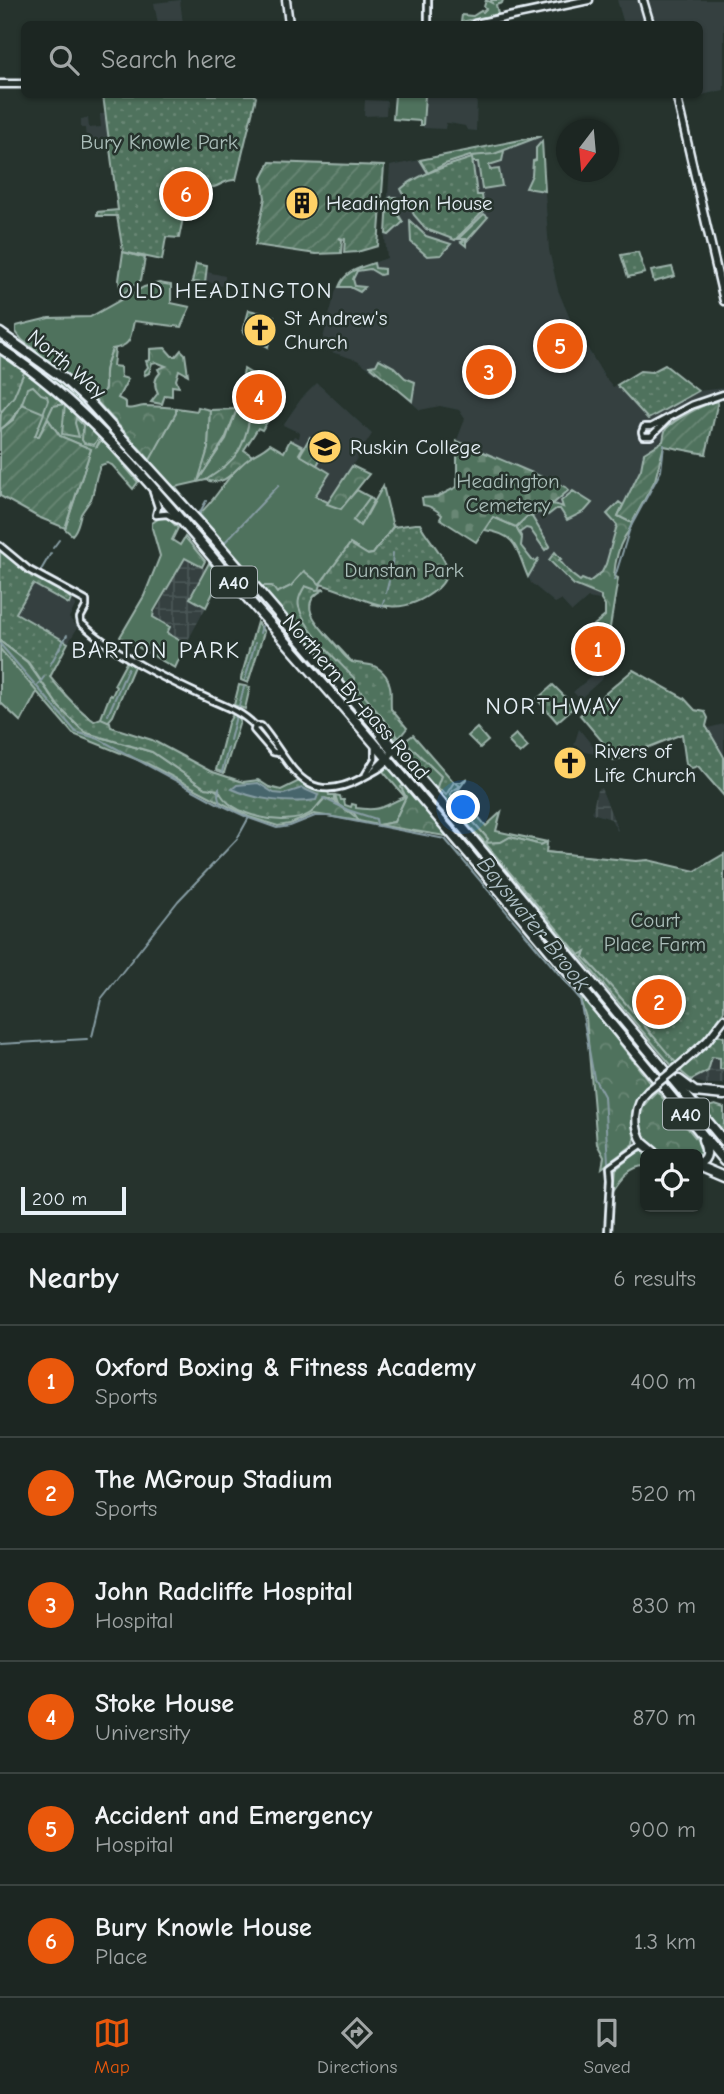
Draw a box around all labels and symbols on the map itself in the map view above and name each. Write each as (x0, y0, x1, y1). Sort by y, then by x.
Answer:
north arrow (556, 119, 619, 182)
park label: Bury Knowle Park (80, 130, 238, 154)
pin: 6 (163, 168, 209, 220)
building icon: Headington House (283, 184, 321, 222)
place label: Headington House (326, 191, 493, 215)
district label: OLD HEADINGTON (118, 277, 334, 304)
place label: St Andrew's Church (284, 306, 387, 354)
church icon: St Andrew's Church (241, 311, 279, 349)
pin: 5 (537, 320, 583, 372)
street label: North Way (23, 324, 111, 404)
pin: 3 (466, 346, 512, 398)
pin: 4 (236, 371, 282, 423)
school or university icon: Ruskin College (306, 428, 344, 466)
place label: Ruskin College (350, 435, 481, 459)
park label: Headington Cemetery (456, 469, 560, 517)
park label: Dunstan Park (344, 558, 464, 582)
road number: A40 (211, 566, 257, 597)
street label: Northern By-pass Road (278, 610, 434, 784)
pin: 1 (575, 623, 621, 675)
district label: BARTON PARK (71, 636, 241, 664)
district label: NORTHWAY (485, 692, 623, 720)
place label: Rivers of Life Church (594, 739, 696, 787)
church icon: Rivers of Life Church (551, 744, 589, 782)
your location (446, 790, 480, 824)
water label: Bayswater Brook (471, 851, 596, 996)
park label: Court Place Farm (604, 908, 706, 956)
pin: 2 (636, 976, 682, 1028)
road number: A40 (663, 1098, 709, 1130)
scale bar (21, 1184, 126, 1216)

